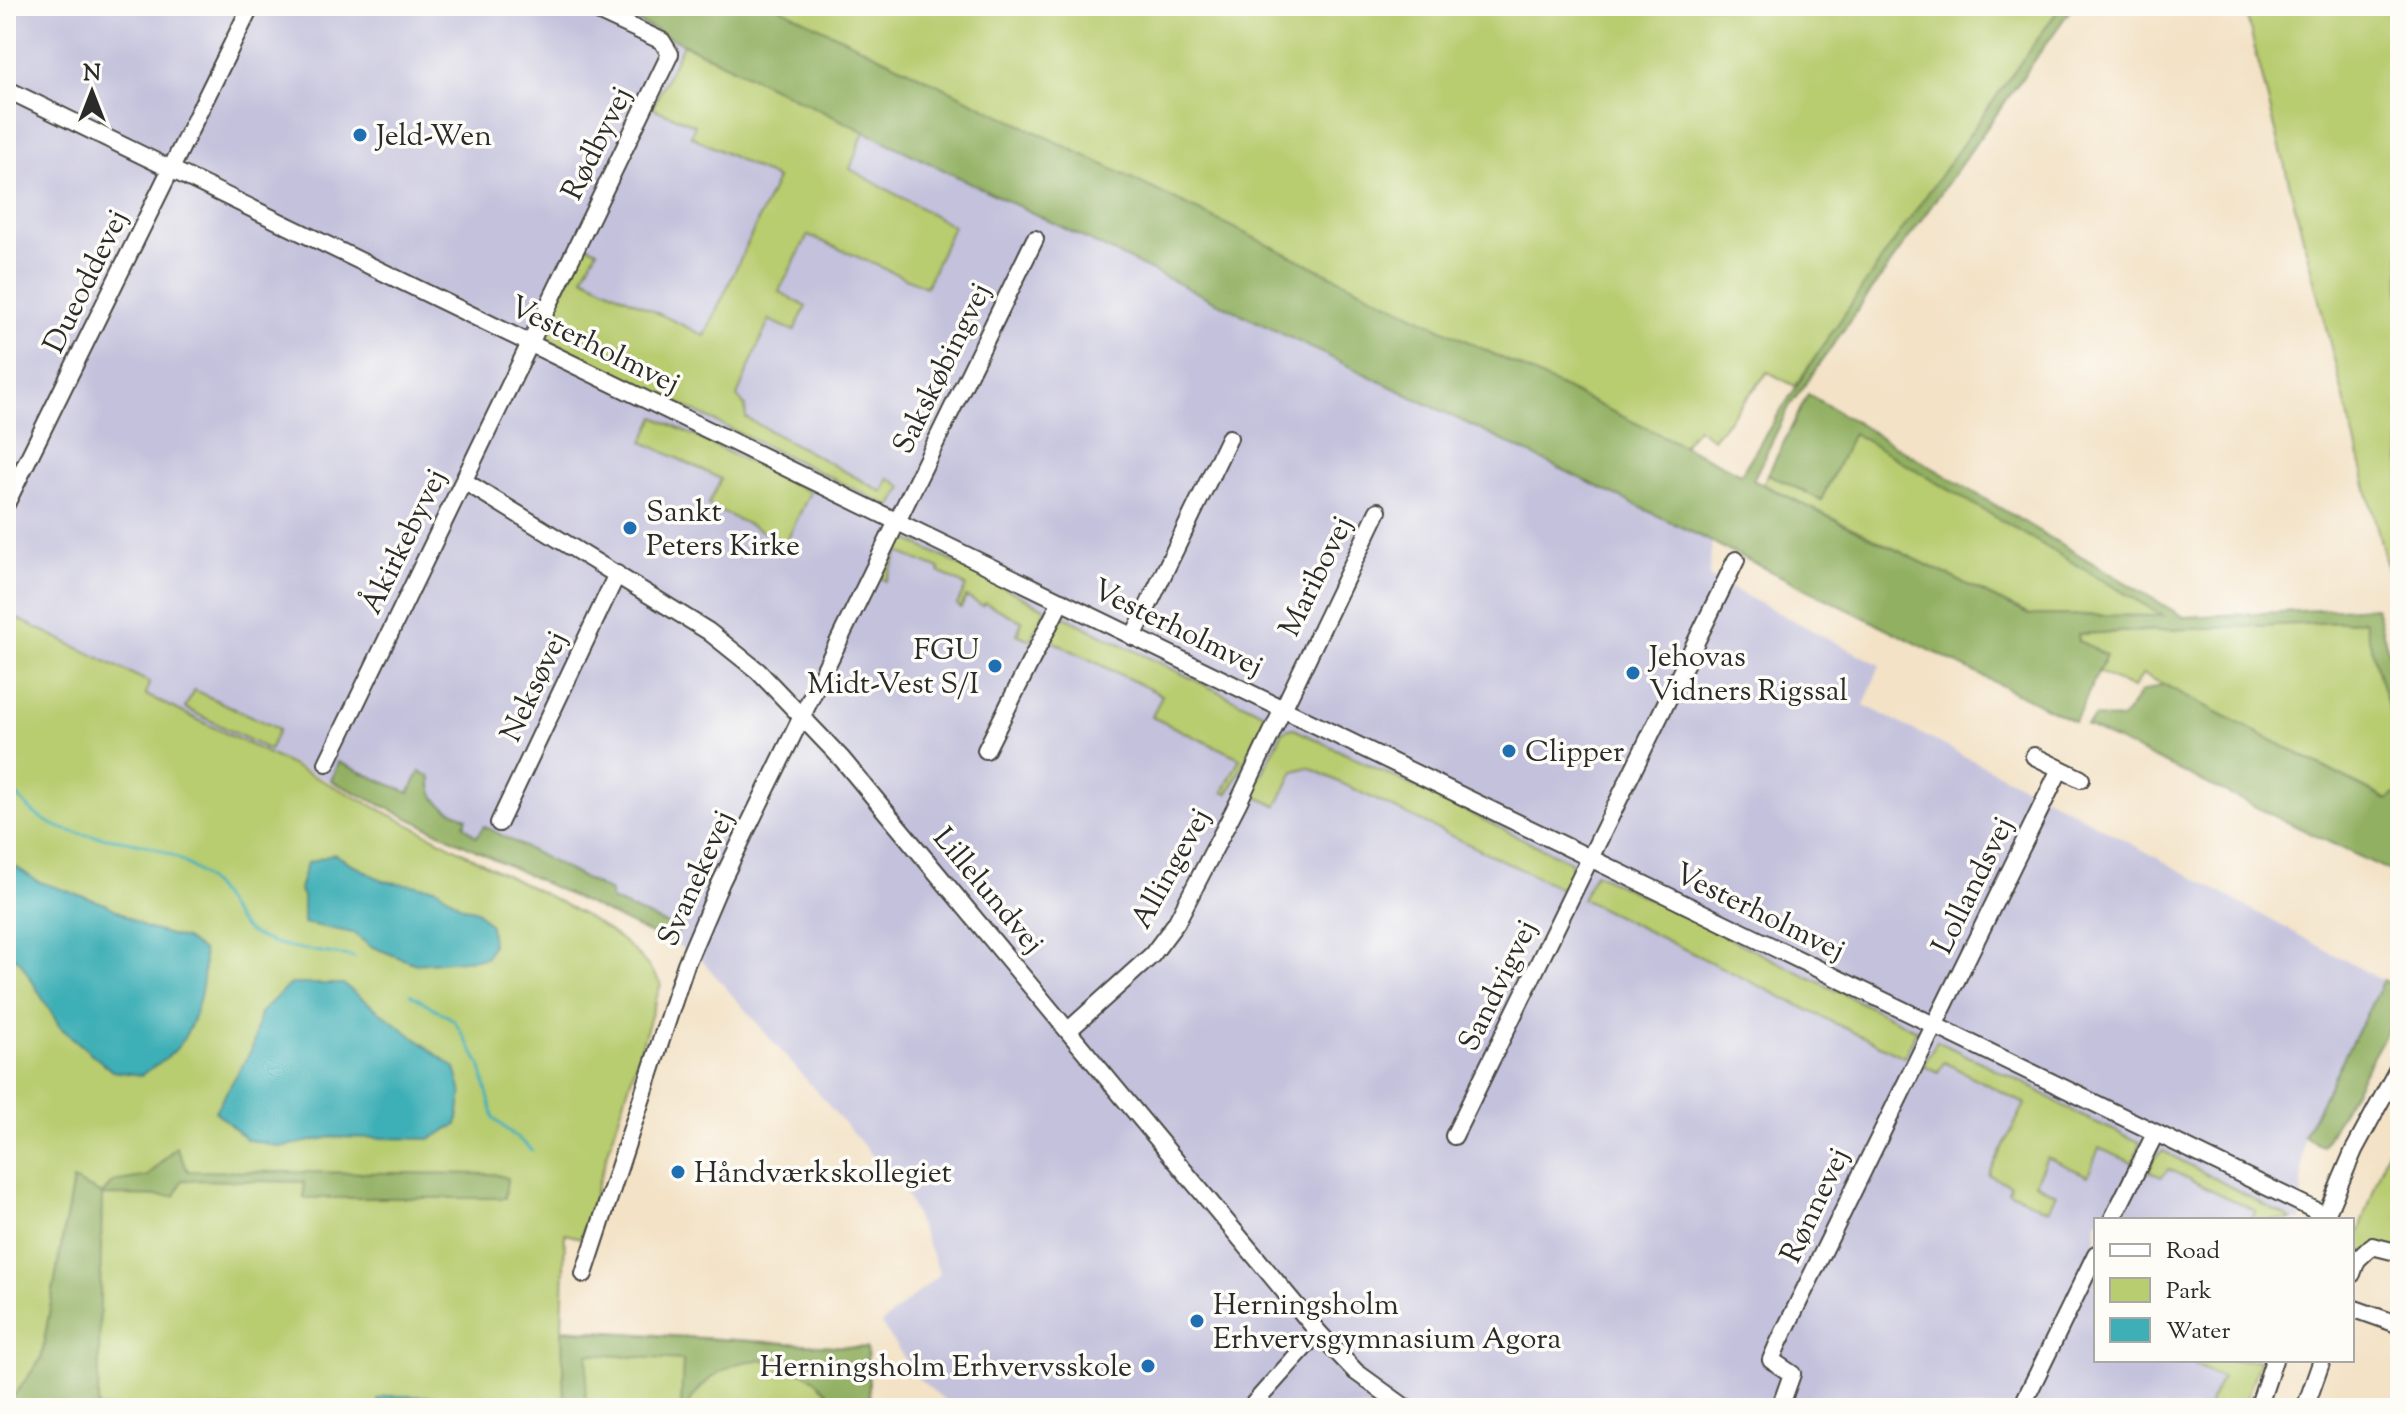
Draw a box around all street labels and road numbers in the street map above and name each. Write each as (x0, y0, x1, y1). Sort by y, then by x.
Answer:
street label: Rødbyvej (552, 80, 644, 208)
street label: Dueoddevej (34, 203, 141, 361)
street label: Sakskøbingvej (883, 276, 1003, 462)
street label: Vesterholmvej (501, 286, 687, 406)
street label: Åkirkebyvej (351, 462, 459, 622)
street label: Maribovej (1270, 510, 1365, 645)
street label: Vesterholmvej (1084, 569, 1270, 689)
street label: Neksøvej (491, 625, 580, 750)
street label: Allingevej (1121, 801, 1223, 937)
street label: Svanekevej (648, 804, 746, 954)
street label: Lollandsvej (1922, 810, 2026, 962)
street label: Lillelundvej (921, 819, 1053, 964)
street label: Vesterholmvej (1666, 853, 1852, 973)
street label: Sandvigvej (1449, 913, 1550, 1059)
street label: Rønnevej (1771, 1141, 1862, 1271)

